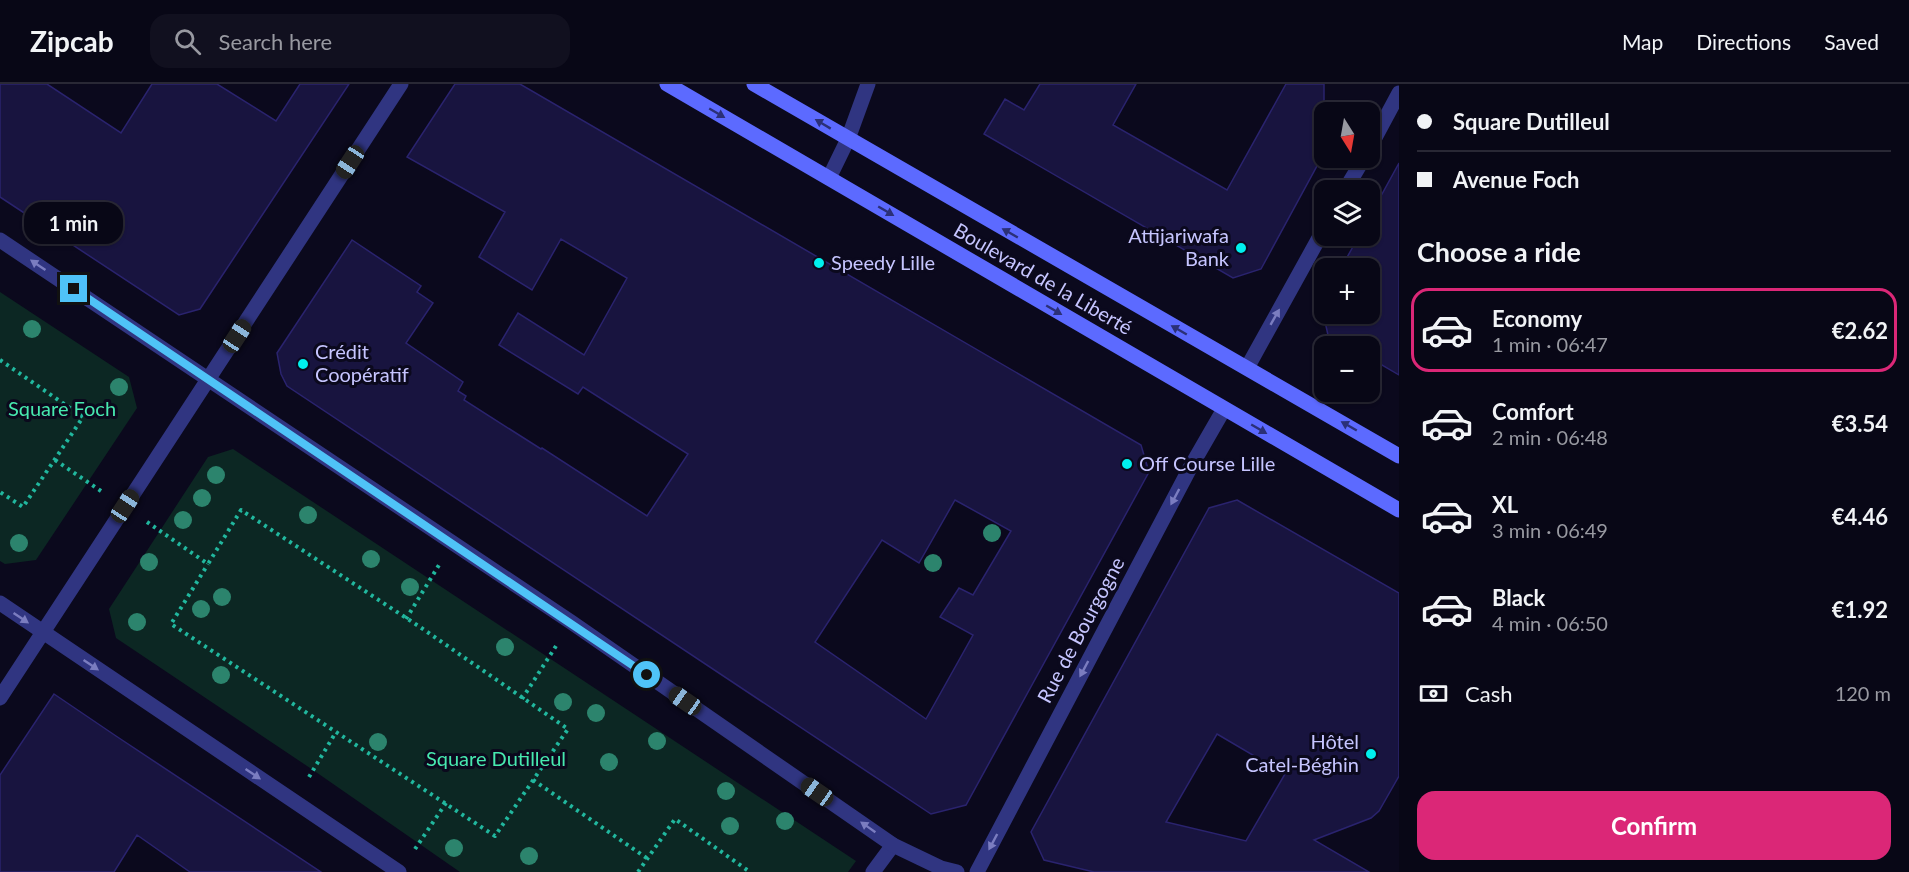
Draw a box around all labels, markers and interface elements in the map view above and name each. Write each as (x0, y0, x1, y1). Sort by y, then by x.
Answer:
search box (150, 14, 570, 68)
text: Zipcab (30, 24, 114, 58)
icon: search (171, 25, 204, 58)
text: Search here (219, 28, 332, 55)
text: Map (1622, 29, 1663, 54)
text: Directions (1696, 29, 1791, 54)
text: Saved (1824, 29, 1879, 54)
north arrow (1314, 102, 1380, 168)
map controls (1314, 102, 1380, 402)
one-way arrow (709, 108, 726, 118)
text: Square Dutilleul (1453, 108, 1610, 135)
one-way arrow (815, 119, 831, 130)
car (333, 142, 367, 182)
text: Avenue Foch (1453, 166, 1579, 193)
button: layers (1314, 180, 1380, 246)
callout: 1 min (25, 202, 124, 244)
one-way arrow (878, 206, 895, 216)
text: 1 min (49, 211, 98, 235)
street label: Boulevard de la Liberté (950, 217, 1137, 339)
place label: Attijariwafa Bank (1128, 223, 1230, 270)
one-way arrow (1002, 227, 1018, 238)
text: Choose a ride (1417, 235, 1581, 268)
marker: Attijariwafa Bank (1234, 241, 1248, 255)
place label: Speedy Lille (831, 250, 935, 274)
marker: Speedy Lille (812, 256, 826, 270)
button: + (1314, 258, 1380, 324)
one-way arrow (31, 259, 47, 271)
route end (60, 275, 87, 302)
icon: car (1420, 303, 1474, 357)
one-way arrow (1046, 304, 1062, 315)
text: Economy (1492, 305, 1582, 332)
one-way arrow (1270, 309, 1281, 325)
car (220, 316, 254, 356)
text: €2.62 (1832, 317, 1888, 344)
one-way arrow (1170, 325, 1187, 335)
text: 1 min · 06:47 (1492, 332, 1608, 356)
button: − (1314, 336, 1380, 402)
place label: Crédit Coopératif (315, 339, 409, 386)
marker: Crédit Coopératif (296, 357, 310, 371)
park label: Square Foch (8, 396, 116, 420)
icon: car (1420, 396, 1474, 450)
text: Comfort (1492, 398, 1574, 425)
text: €3.54 (1832, 410, 1888, 437)
one-way arrow (1340, 421, 1357, 431)
one-way arrow (1251, 424, 1268, 434)
text: 2 min · 06:48 (1492, 425, 1608, 449)
place label: Off Course Lille (1139, 451, 1275, 475)
marker: Off Course Lille (1120, 457, 1134, 471)
car (108, 486, 142, 526)
one-way arrow (1170, 489, 1180, 506)
icon: car (1420, 489, 1474, 543)
text: XL (1492, 491, 1518, 518)
text: €4.46 (1832, 503, 1888, 530)
text: 3 min · 06:49 (1492, 518, 1608, 542)
street label: Rue de Bourgogne (1032, 552, 1129, 707)
icon: car (1420, 582, 1474, 636)
text: Black (1492, 584, 1545, 611)
text: €1.92 (1832, 596, 1888, 623)
text: 4 min · 06:50 (1492, 611, 1608, 635)
one-way arrow (13, 612, 29, 624)
one-way arrow (83, 659, 99, 670)
route start (633, 661, 660, 688)
one-way arrow (1079, 661, 1089, 678)
icon: cash (1417, 677, 1450, 710)
text: Cash (1465, 680, 1512, 707)
text: 120 m (1835, 681, 1891, 705)
car (665, 683, 705, 719)
place label: Hôtel Catel-Béghin (1245, 729, 1359, 776)
park label: Square Dutilleul (426, 746, 566, 770)
marker: Hôtel Catel-Béghin (1364, 747, 1378, 761)
one-way arrow (245, 768, 261, 779)
car (797, 774, 837, 810)
button: Confirm (1417, 791, 1891, 860)
one-way arrow (860, 821, 876, 833)
one-way arrow (988, 833, 998, 850)

